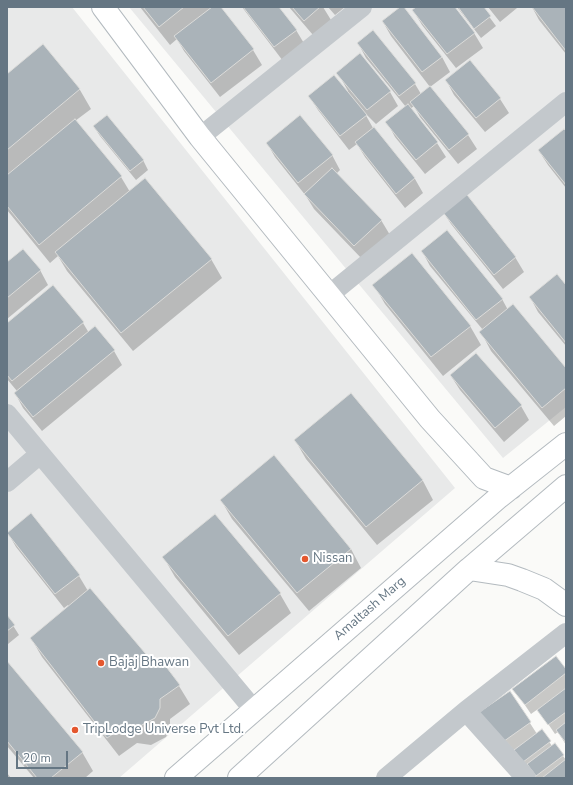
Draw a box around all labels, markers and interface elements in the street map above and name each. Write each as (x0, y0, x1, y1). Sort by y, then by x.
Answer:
place label: Nissan (313, 551, 352, 567)
marker: Nissan (300, 554, 310, 564)
street label: Amaltash Marg (331, 574, 409, 644)
place label: Bajaj Bhawan (109, 655, 189, 671)
marker: Bajaj Bhawan (96, 658, 106, 668)
place label: TripLodge Universe Pvt Ltd. (83, 722, 244, 738)
marker: TripLodge Universe Pvt Ltd. (70, 725, 80, 735)
scale bar (18, 743, 70, 769)
text: 20 m (23, 750, 51, 766)

